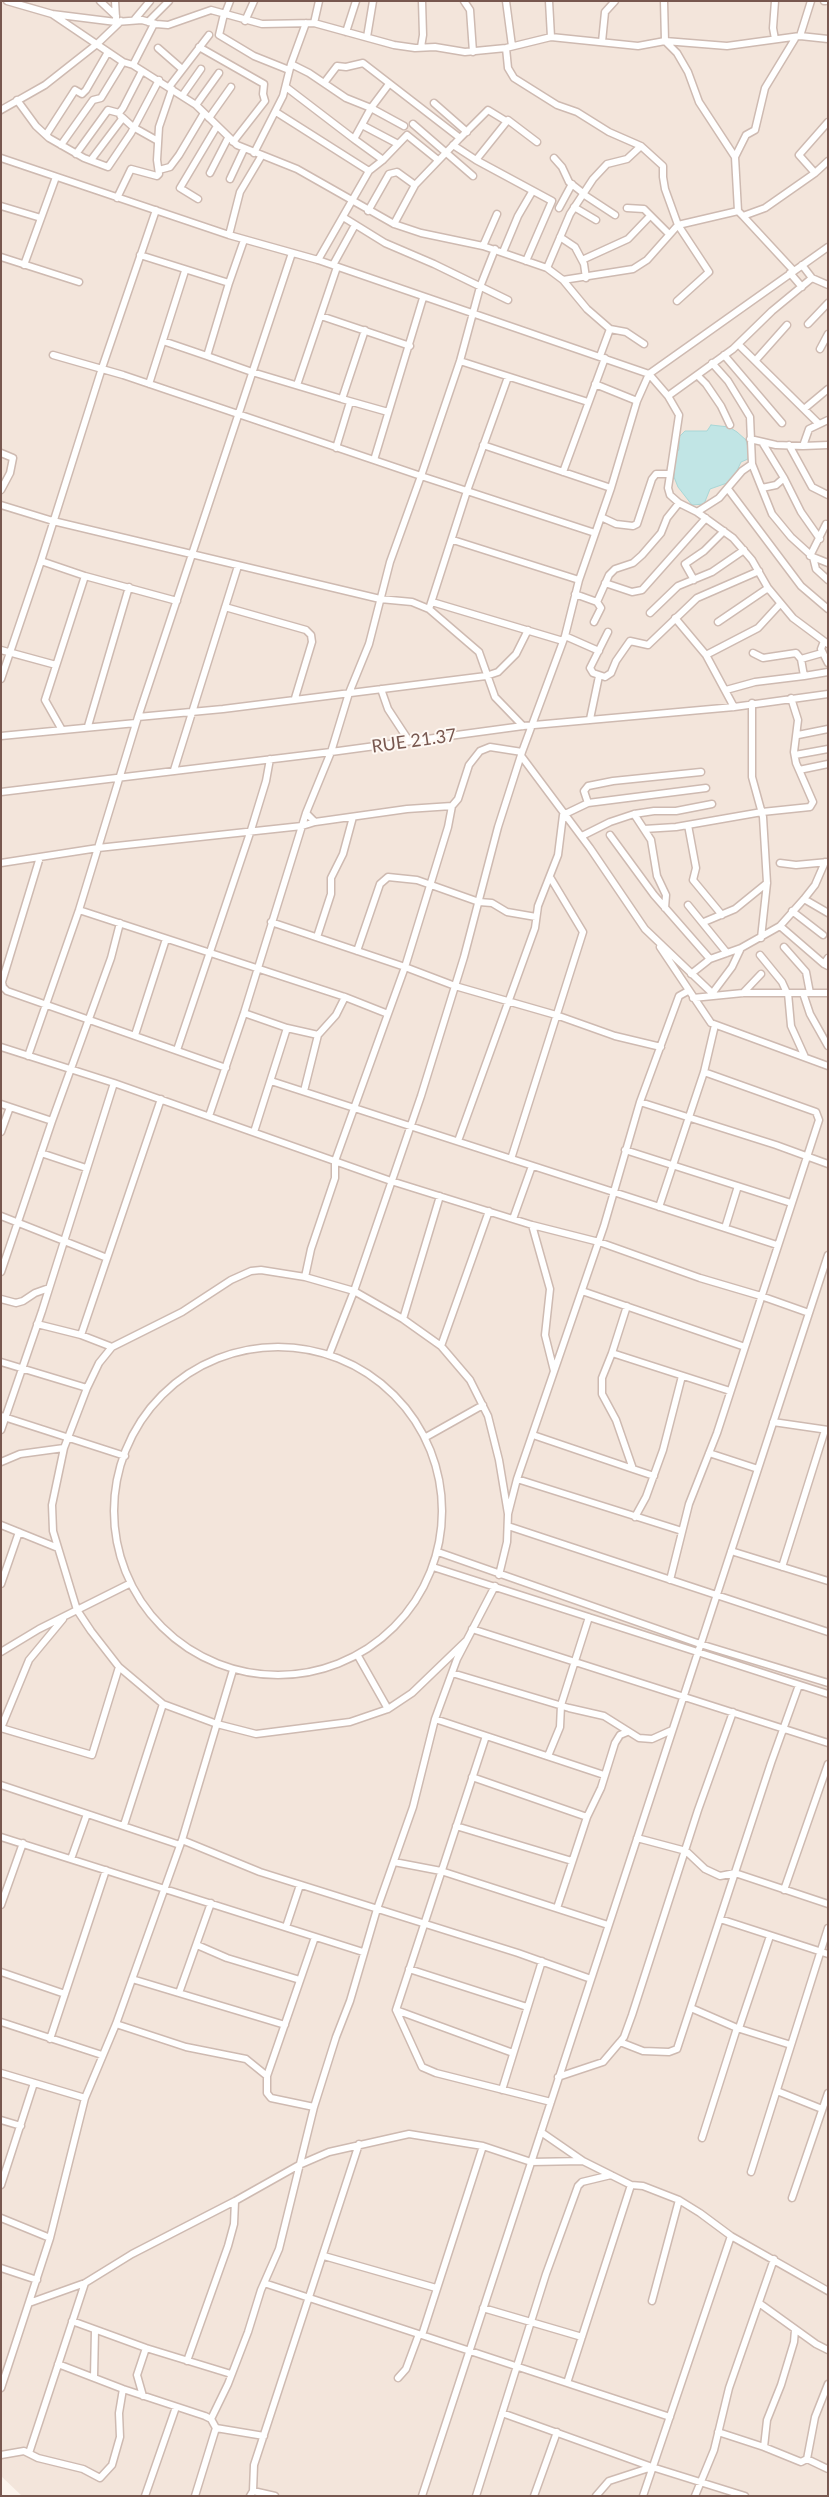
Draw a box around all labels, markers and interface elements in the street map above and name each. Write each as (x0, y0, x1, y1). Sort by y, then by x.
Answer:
street label: RUE 21.37 (370, 724, 458, 758)

